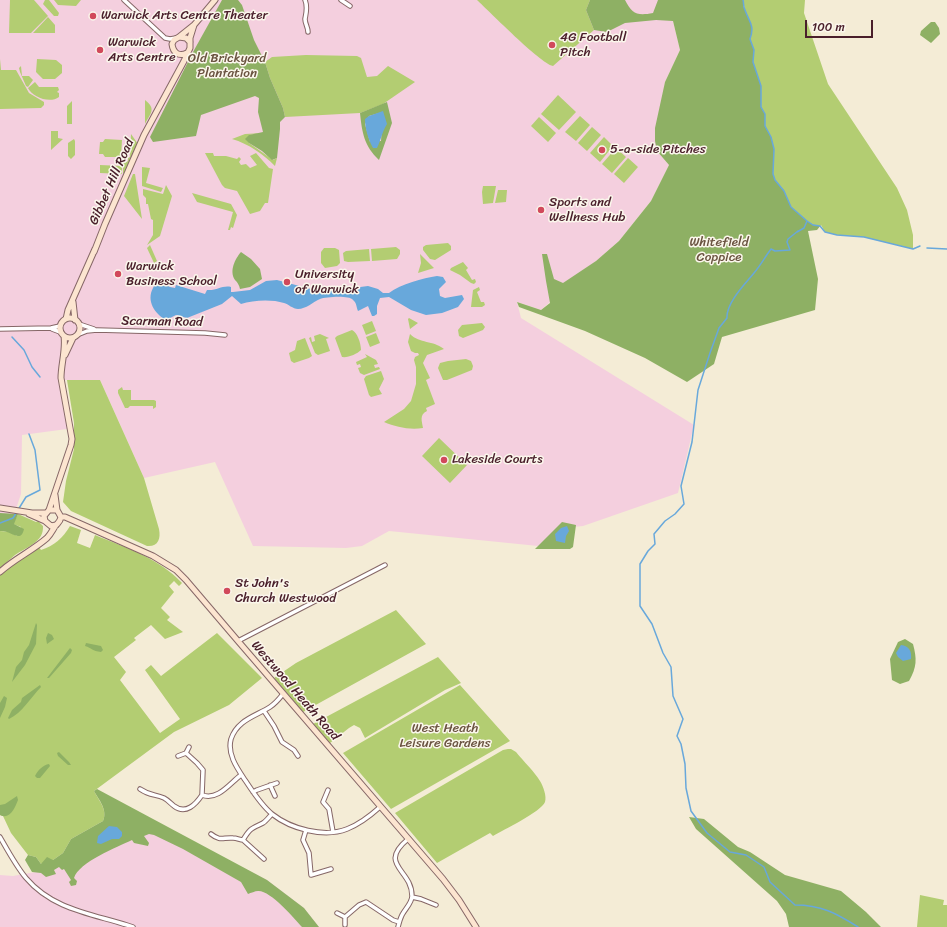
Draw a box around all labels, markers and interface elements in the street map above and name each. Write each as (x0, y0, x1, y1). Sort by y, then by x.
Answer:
place label: Warwick Arts Centre Theater (101, 8, 268, 24)
marker: Warwick Arts Centre Theater (88, 11, 98, 21)
scale bar (807, 12, 875, 38)
text: 100 m (812, 16, 845, 38)
place label: 4G Football Pitch (560, 30, 626, 61)
place label: Warwick Arts Centre (108, 35, 176, 66)
marker: 4G Football Pitch (547, 40, 557, 50)
marker: Warwick Arts Centre (95, 45, 105, 55)
park label: Old Brickyard Plantation (188, 51, 266, 82)
street label: Gibbet Hill Road (86, 137, 138, 227)
place label: 5-a-side Pitches (610, 142, 706, 158)
marker: 5-a-side Pitches (597, 145, 607, 155)
place label: Sports and Wellness Hub (549, 195, 626, 226)
marker: Sports and Wellness Hub (536, 205, 546, 215)
park label: Whitefield Coppice (689, 235, 749, 266)
place label: Warwick Business School (126, 259, 217, 290)
place label: University of Warwick (295, 267, 359, 298)
marker: Warwick Business School (113, 269, 123, 279)
marker: University of Warwick (282, 277, 292, 287)
street label: Scarman Road (121, 313, 203, 331)
place label: Lakeside Courts (452, 452, 543, 468)
marker: Lakeside Courts (439, 455, 449, 465)
place label: St John's Church Westwood (235, 576, 336, 607)
marker: St John's Church Westwood (222, 586, 232, 596)
street label: Westwood Heath Road (248, 638, 342, 744)
park label: West Heath Leisure Gardens (399, 721, 491, 752)

